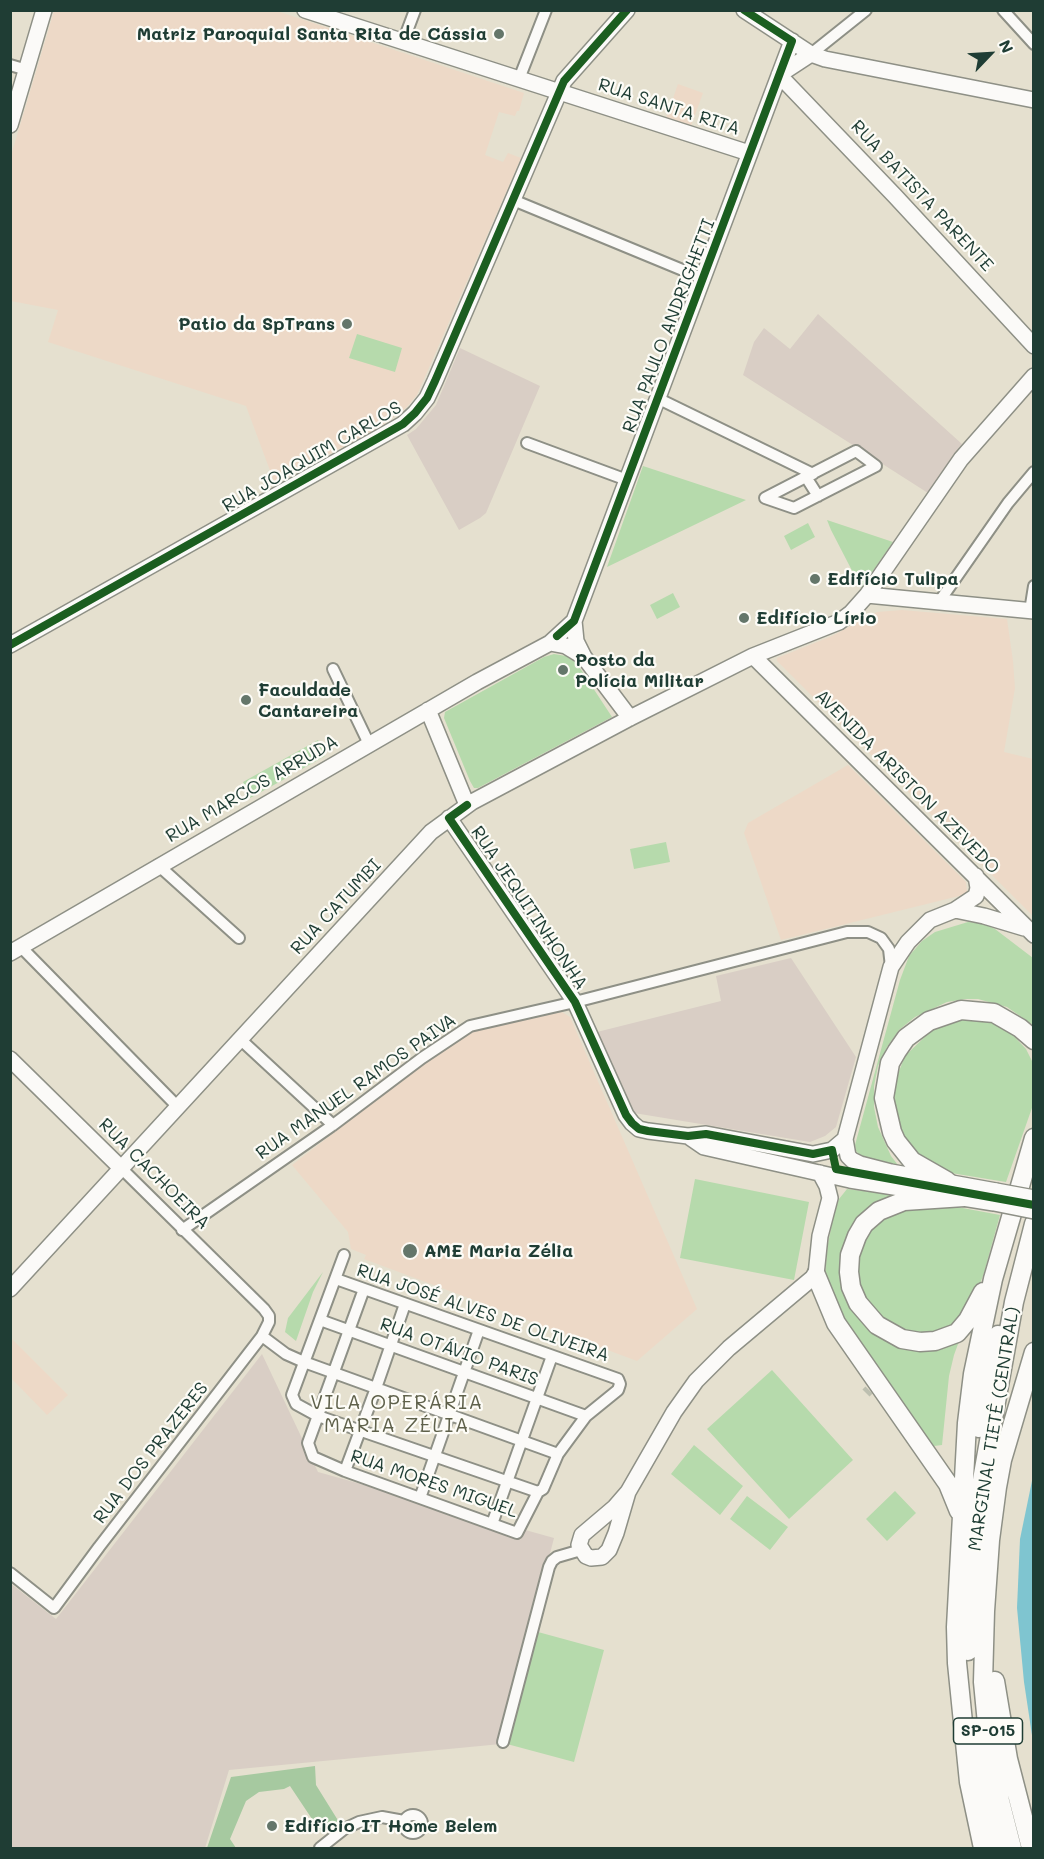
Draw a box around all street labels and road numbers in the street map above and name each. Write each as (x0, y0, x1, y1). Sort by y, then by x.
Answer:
street label: RUA SANTA RITA (595, 74, 743, 140)
street label: RUA BATISTA PARENTE (846, 116, 998, 276)
street label: RUA PAULO ANDRIGHETTI (618, 216, 720, 436)
street label: RUA JOAQUIM CARLOS (219, 397, 405, 517)
street label: AVENIDA ARISTON AZEVEDO (810, 685, 1004, 879)
street label: RUA MARCOS ARRUDA (162, 731, 342, 847)
street label: RUA JEQUITINHONHA (466, 822, 592, 994)
street label: RUA CATUMBI (286, 855, 386, 959)
street label: RUA MANUEL RAMOS PAIVA (252, 1010, 460, 1164)
street label: RUA CACHOEIRA (94, 1114, 214, 1234)
street label: RUA JOSÉ ALVES DE OLIVEIRA (354, 1260, 612, 1366)
street label: MARGINAL TIETÊ (CENTRAL) (964, 1305, 1024, 1553)
street label: RUA OTÁVIO PARIS (377, 1313, 541, 1391)
street label: RUA DOS PRAZERES (89, 1378, 213, 1528)
street label: RUA MORES MIGUEL (348, 1445, 520, 1523)
road number: SP-015 (954, 1718, 1022, 1744)

